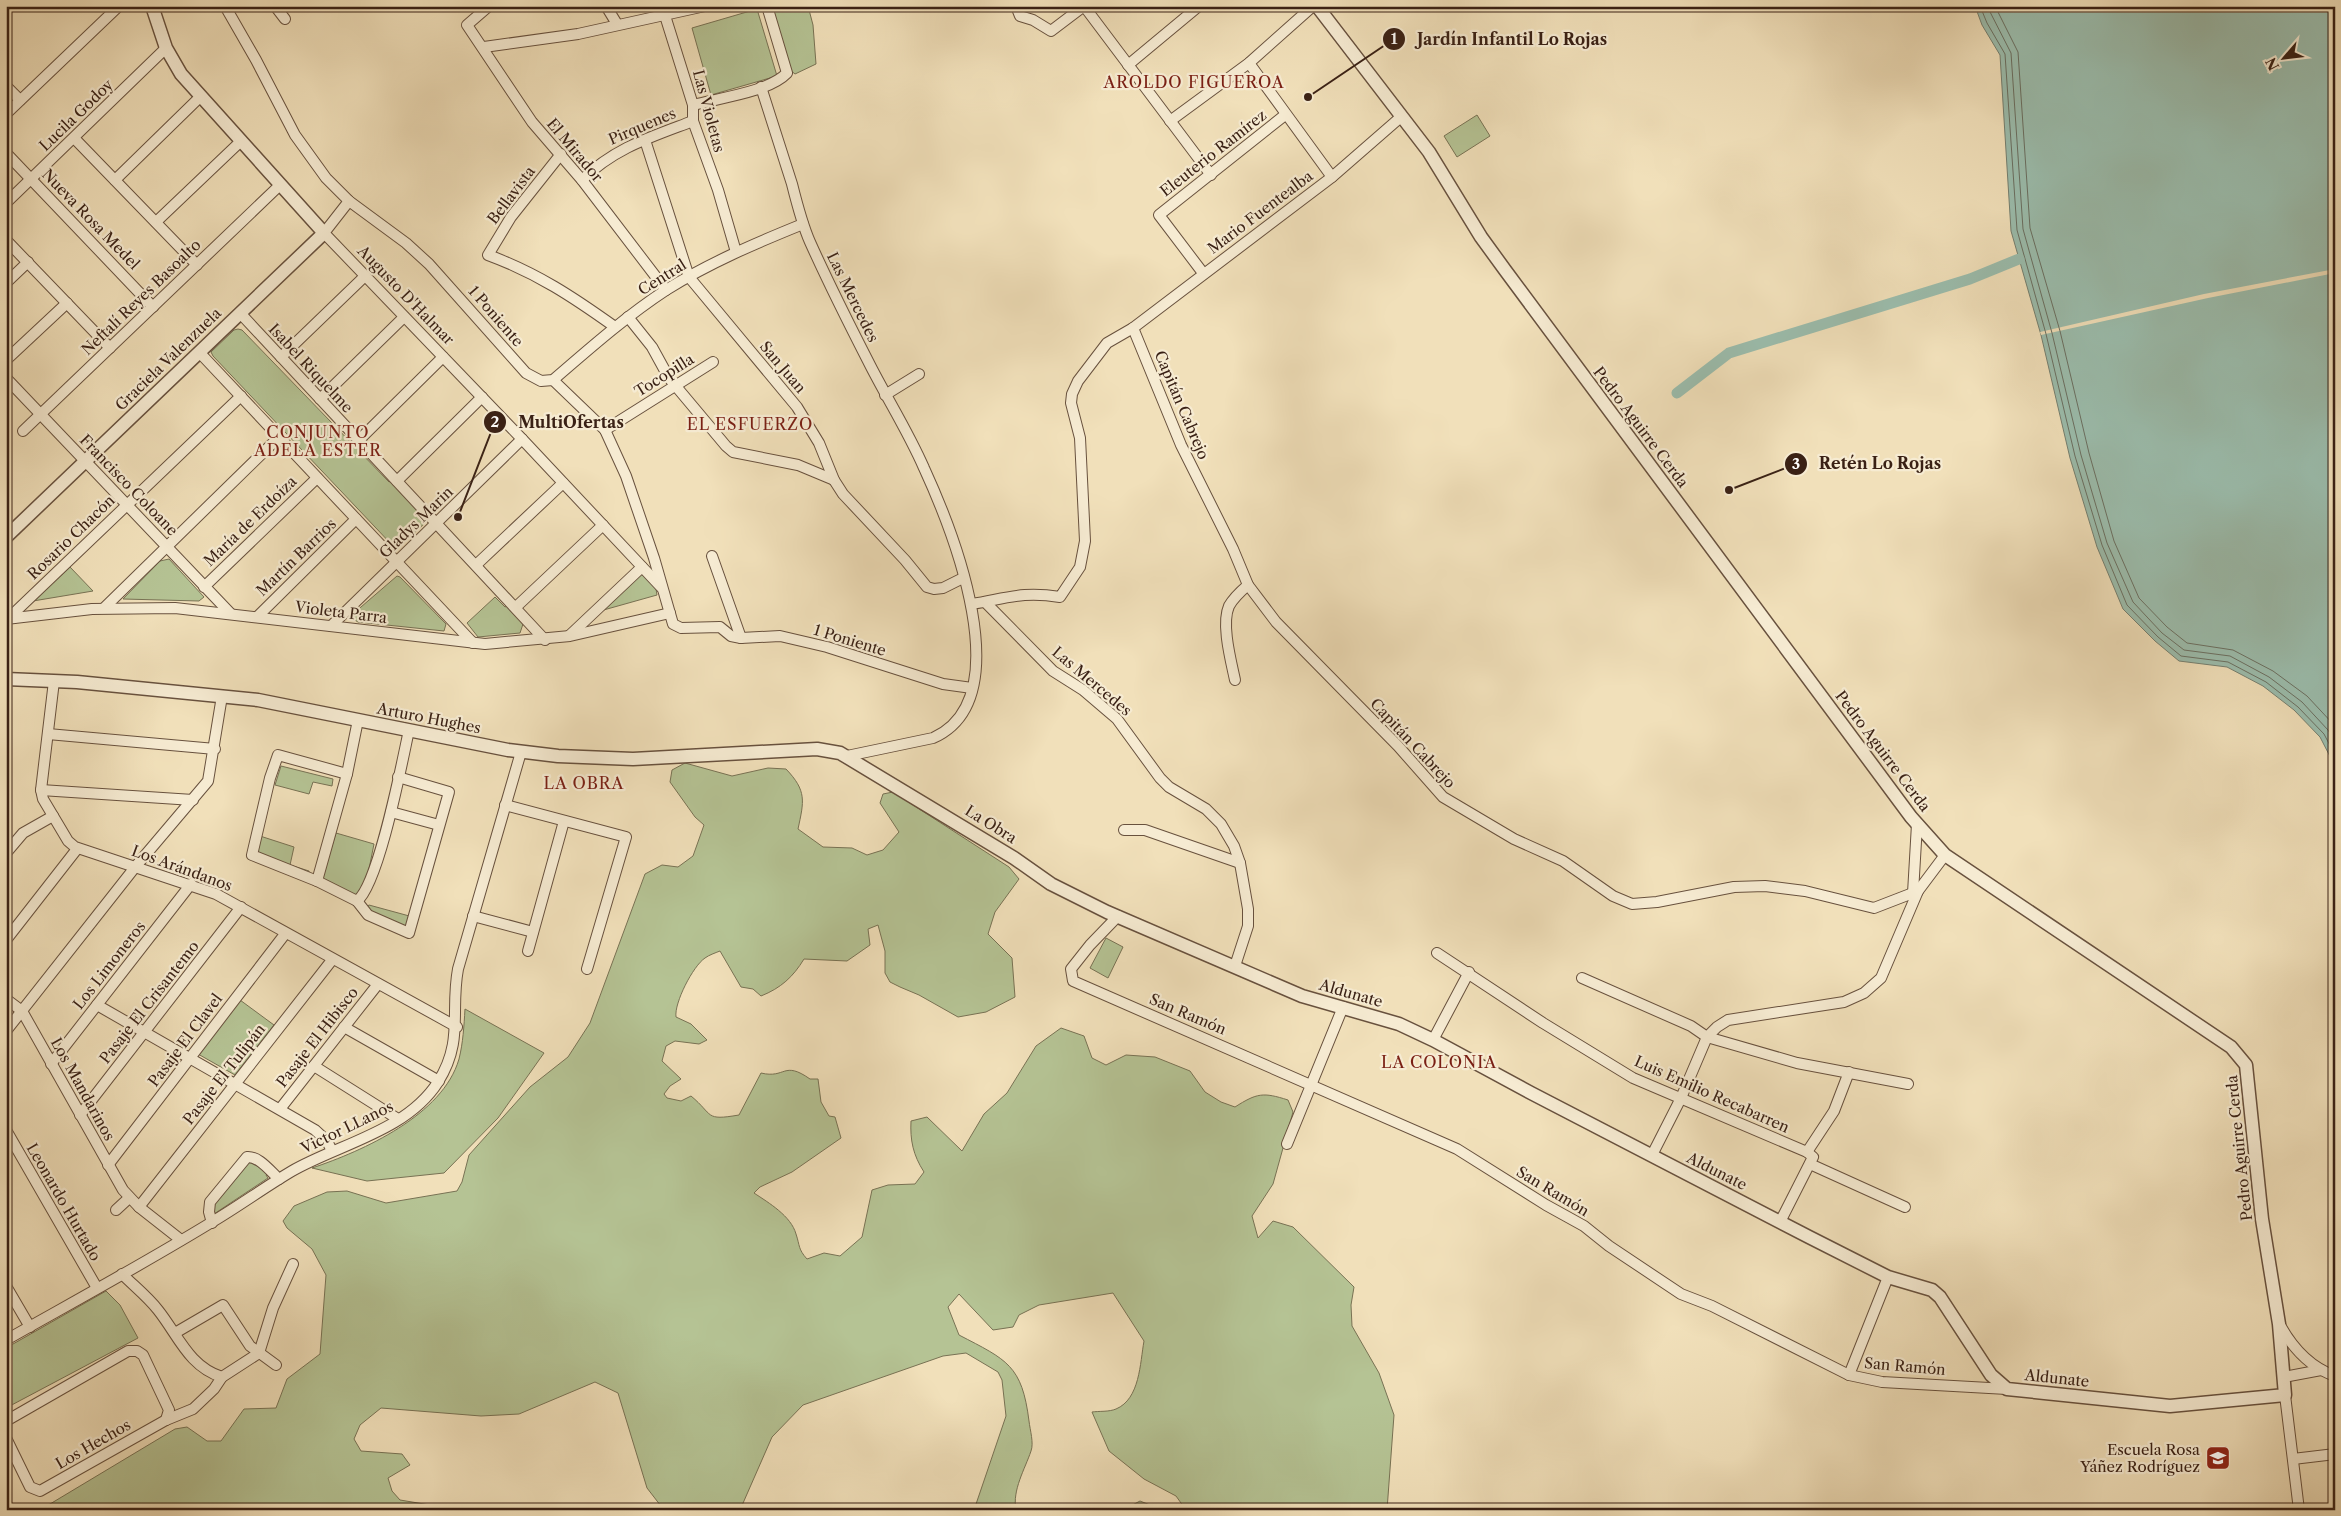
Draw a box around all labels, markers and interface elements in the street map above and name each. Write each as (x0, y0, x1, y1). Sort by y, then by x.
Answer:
callout: Jardín Infantil Lo Rojas (1382, 24, 1617, 55)
text: 1 (1391, 29, 1398, 48)
text: Jardín Infantil Lo Rojas (1414, 29, 1607, 49)
north arrow (2258, 32, 2308, 82)
text: N (2262, 55, 2283, 74)
street label: Las Violetas (689, 68, 729, 154)
district label: AROLDO FIGUEROA (1102, 72, 1285, 92)
street label: Lucila Godoy (35, 75, 117, 155)
street label: Pirquenes (605, 103, 679, 149)
street label: Eleuterio Ramírez (1156, 105, 1270, 200)
street label: El Mirador (543, 114, 608, 186)
street label: Bellavista (483, 162, 539, 228)
street label: Nueva Rosa Medel (38, 165, 144, 274)
street label: Mario Fuentealba (1204, 166, 1316, 258)
street label: Neftalí Reyes Basoalto (77, 235, 205, 359)
street label: Augusto D'Halmar (353, 241, 459, 349)
street label: Las Mercedes (823, 249, 883, 345)
street label: Central (634, 255, 690, 299)
street label: 1 Poniente (464, 282, 528, 350)
street label: Graciela Valenzuela (111, 303, 225, 414)
street label: Isabel Riquelme (265, 319, 357, 417)
street label: San Juan (756, 337, 811, 397)
street label: Capitán Cabrejo (1151, 348, 1213, 462)
street label: Tocopilla (631, 349, 697, 401)
street label: Pedro Aguirre Cerda (1589, 363, 1693, 491)
callout: MultiOfertas (483, 406, 633, 437)
text: 2 (491, 412, 500, 431)
text: MultiOfertas (518, 412, 624, 432)
district label: EL ESFUERZO (687, 414, 813, 434)
district label: CONJUNTO ADELA ESTER (253, 422, 382, 460)
street label: Francisco Coloane (76, 430, 182, 540)
callout: Retén Lo Rojas (1784, 448, 1951, 479)
text: Retén Lo Rojas (1819, 453, 1941, 473)
text: 3 (1792, 454, 1800, 473)
street label: María de Erdoíza (199, 472, 301, 570)
street label: Gladys Marin (375, 482, 457, 562)
street label: Rosario Chacón (23, 490, 119, 583)
street label: Martín Barrios (252, 514, 340, 600)
street label: Violeta Parra (293, 597, 388, 627)
street label: 1 Poniente (812, 620, 888, 660)
street label: Las Mercedes (1048, 642, 1136, 720)
street label: Pedro Aguirre Cerda (1831, 687, 1935, 815)
street label: Capitán Cabrejo (1366, 694, 1460, 792)
street label: Arturo Hughes (374, 698, 483, 737)
district label: LA OBRA (544, 773, 625, 793)
street label: La Obra (962, 801, 1020, 847)
street label: Los Arándanos (129, 841, 235, 895)
street label: Los Limoneros (69, 917, 149, 1013)
street label: Pasaje El Crisantemo (95, 937, 203, 1067)
street label: Aldunate (1316, 975, 1385, 1011)
street label: Pasaje El Hibisco (272, 983, 362, 1091)
street label: Pasaje El Clavel (144, 989, 226, 1090)
street label: San Ramón (1147, 989, 1230, 1039)
street label: Pasaje El Tulipán (179, 1019, 270, 1128)
street label: Los Mandarinos (47, 1034, 119, 1144)
street label: Luis Emilio Recabarren (1632, 1051, 1793, 1137)
district label: LA COLONIA (1381, 1052, 1497, 1072)
street label: Pedro Aguirre Cerda (2222, 1074, 2256, 1222)
street label: Victor LLanos (297, 1096, 396, 1158)
street label: Leonardo Hurtado (23, 1140, 105, 1264)
street label: Aldunate (1683, 1147, 1750, 1194)
street label: San Ramón (1513, 1162, 1593, 1220)
street label: San Ramón (1864, 1353, 1947, 1379)
street label: Aldunate (2023, 1365, 2090, 1391)
street label: Los Hechos (52, 1415, 134, 1473)
place label: Escuela Rosa Yáñez Rodríguez (2079, 1440, 2200, 1476)
school or university icon: Escuela Rosa Yáñez Rodríguez (2205, 1445, 2231, 1471)

